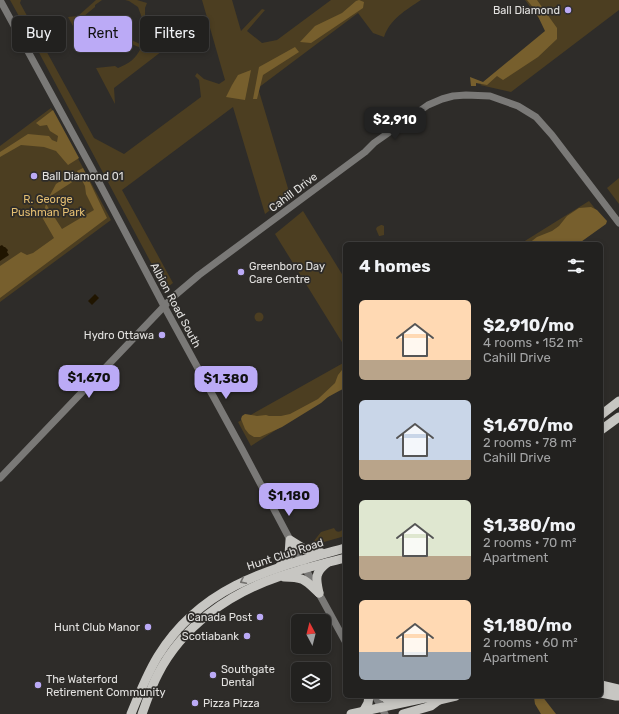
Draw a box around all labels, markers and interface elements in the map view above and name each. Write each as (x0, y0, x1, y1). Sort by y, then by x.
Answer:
place label: Ball Diamond (493, 4, 560, 17)
marker: Ball Diamond (563, 5, 573, 15)
chip: Buy (12, 16, 66, 52)
chip: Rent (74, 16, 132, 52)
chip: Filters (140, 16, 209, 52)
pin: $2,910 (362, 107, 428, 141)
text: $2,910 (373, 112, 417, 127)
place label: Ball Diamond 01 (42, 170, 123, 183)
street label: Cahill Drive (267, 170, 320, 215)
marker: Ball Diamond 01 (29, 171, 39, 181)
park label: R. George Pushman Park (11, 193, 85, 219)
icon: filters (565, 255, 587, 277)
text: 4 homes (359, 256, 431, 276)
street label: Albion Road South (148, 260, 203, 350)
place label: Greenboro Day Care Centre (249, 260, 325, 286)
marker: Greenboro Day Care Centre (236, 267, 246, 277)
text: $2,910/mo (483, 315, 574, 335)
icon: home (391, 316, 439, 364)
place label: Hydro Ottawa (84, 329, 154, 342)
marker: Hydro Ottawa (157, 330, 167, 340)
text: 4 rooms · 152 m² (483, 335, 583, 350)
text: Cahill Drive (483, 350, 551, 365)
pin: $1,670 (56, 365, 122, 399)
pin: $1,380 (193, 366, 259, 400)
text: $1,670 (67, 370, 111, 385)
text: $1,380 (204, 371, 248, 386)
text: $1,670/mo (483, 415, 573, 435)
icon: home (391, 416, 439, 464)
text: 2 rooms · 78 m² (483, 435, 577, 450)
text: Cahill Drive (483, 450, 551, 465)
pin: $1,180 (256, 483, 322, 517)
text: $1,180 (268, 488, 310, 503)
text: $1,380/mo (483, 515, 576, 535)
icon: home (391, 516, 439, 564)
text: 2 rooms · 70 m² (483, 535, 577, 550)
street label: Hunt Club Road (245, 536, 325, 573)
text: Apartment (483, 550, 548, 565)
one-way arrow (240, 576, 248, 584)
place label: Canada Post (187, 611, 253, 624)
marker: Canada Post (255, 612, 265, 622)
north arrow (291, 614, 331, 654)
map controls (291, 614, 331, 702)
text: $1,180/mo (483, 615, 572, 635)
icon: home (391, 616, 439, 664)
place label: Hunt Club Manor (54, 621, 141, 634)
marker: Hunt Club Manor (143, 622, 153, 632)
place label: Scotiabank (182, 630, 239, 643)
marker: Scotiabank (242, 631, 252, 641)
text: 2 rooms · 60 m² (483, 635, 578, 650)
text: Apartment (483, 650, 548, 665)
button: layers (291, 662, 331, 702)
place label: Southgate Dental (221, 663, 275, 689)
marker: Southgate Dental (208, 670, 218, 680)
place label: The Waterford Retirement Community (46, 673, 166, 699)
marker: The Waterford Retirement Community (33, 680, 43, 690)
place label: Pizza Pizza (203, 697, 260, 710)
marker: Pizza Pizza (190, 698, 200, 708)

